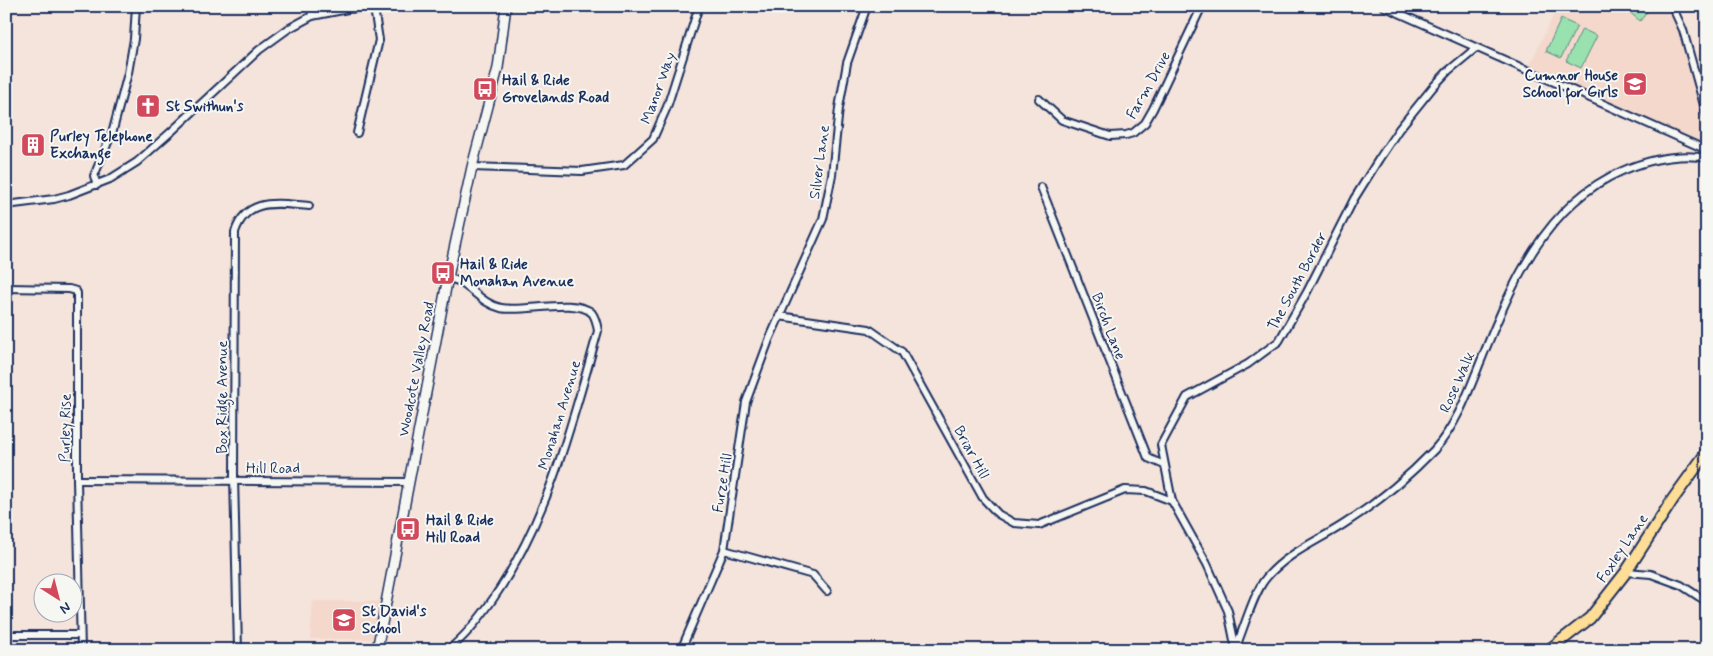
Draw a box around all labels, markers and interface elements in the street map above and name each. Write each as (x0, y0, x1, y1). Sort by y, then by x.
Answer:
street label: Farm Drive (1122, 48, 1176, 123)
street label: Manor Way (637, 49, 681, 127)
place label: Cumnor House School for Girls (1523, 66, 1618, 105)
place label: Hail & Ride Grovelands Road (502, 71, 609, 108)
school or university icon: Cumnor House School for Girls (1622, 71, 1648, 97)
bus stop icon: Hail & Ride Grovelands Road (472, 76, 498, 102)
church icon: St Swithun's (135, 93, 161, 119)
place label: St Swithun's (166, 97, 244, 117)
street label: Silver Lane (805, 124, 835, 200)
place label: Purley Telephone Exchange (50, 127, 153, 166)
building icon: Purley Telephone Exchange (20, 132, 46, 158)
street label: The South Border (1263, 229, 1332, 334)
place label: Hail & Ride Monahan Avenue (460, 255, 574, 292)
bus stop icon: Hail & Ride Monahan Avenue (430, 260, 456, 286)
street label: Birch Lane (1086, 290, 1130, 363)
street label: Woodcote Valley Road (394, 300, 440, 438)
street label: Box Ridge Avenue (213, 340, 234, 454)
street label: Rose Walk (1436, 348, 1481, 416)
street label: Monahan Avenue (534, 358, 586, 473)
street label: Purley Rise (55, 393, 77, 463)
street label: Briar Hill (948, 423, 994, 482)
street label: Furze Hill (708, 452, 738, 514)
street label: Hill Road (246, 459, 300, 479)
street label: Foxley Lane (1592, 510, 1653, 587)
place label: Hail & Ride Hill Road (426, 511, 494, 548)
bus stop icon: Hail & Ride Hill Road (395, 516, 421, 542)
north arrow (32, 574, 82, 624)
text: N (56, 598, 74, 618)
place label: St David's School (362, 602, 427, 639)
school or university icon: St David's School (331, 607, 357, 633)

